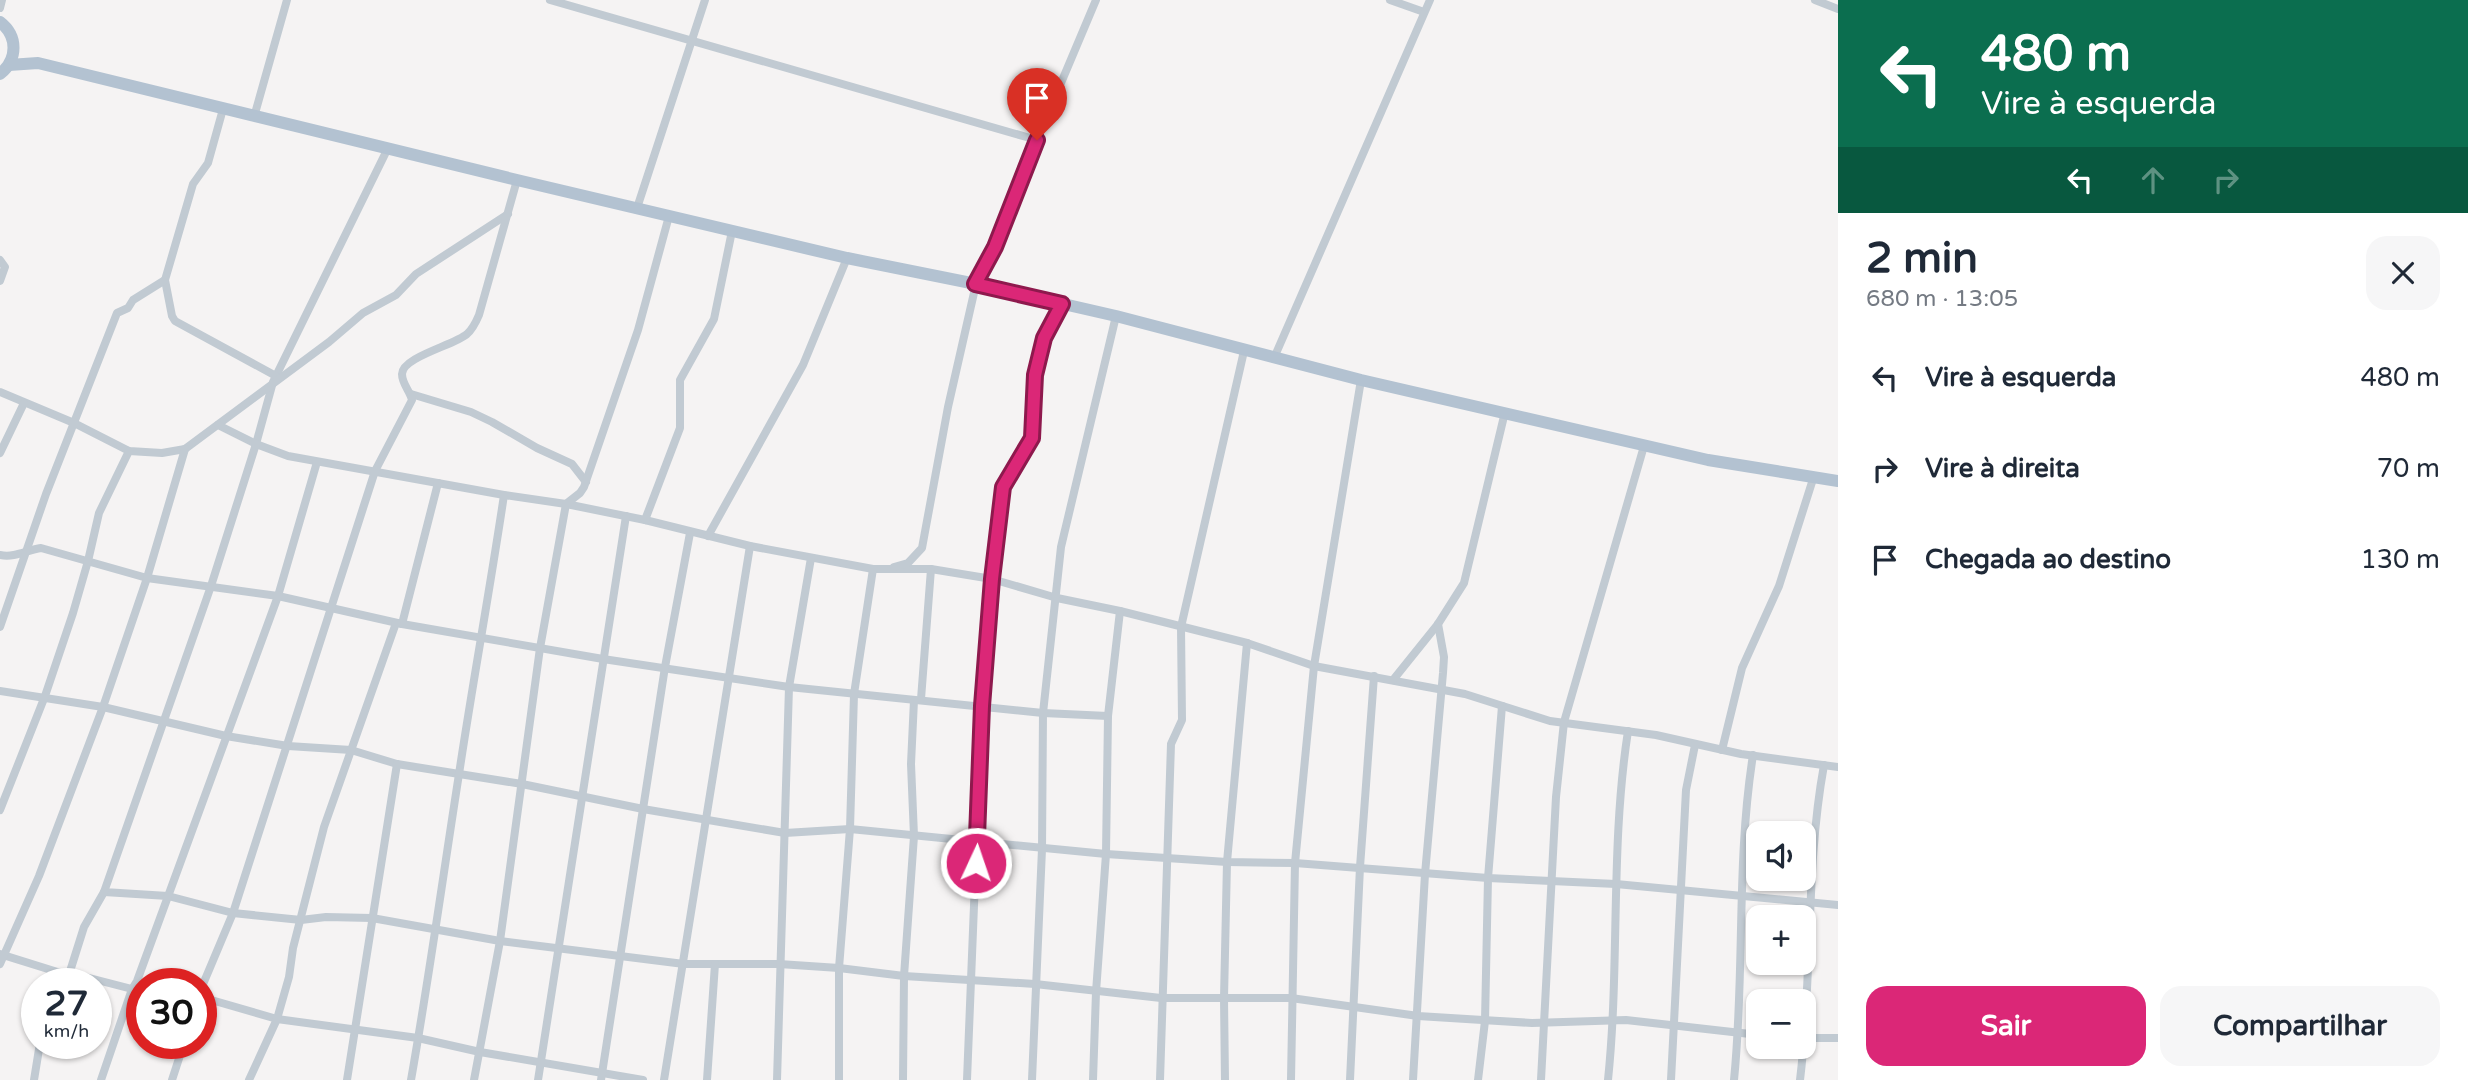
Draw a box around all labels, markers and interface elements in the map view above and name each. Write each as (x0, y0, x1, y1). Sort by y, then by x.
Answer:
text: 480 m (1981, 25, 2131, 84)
icon: left (1866, 28, 1957, 119)
pin (1007, 68, 1067, 140)
icon: arrive (1018, 79, 1056, 117)
text: Vire à esquerda (1981, 85, 2217, 123)
icon: left (2061, 161, 2099, 199)
icon: ahead (2134, 161, 2172, 199)
icon: right (2207, 161, 2245, 199)
text: 2 min (1866, 233, 1978, 284)
button: close (2366, 236, 2440, 310)
text: 680 m · 13:05 (1866, 285, 2018, 313)
icon: left (1866, 359, 1904, 397)
text: Vire à esquerda (1925, 362, 2116, 393)
text: 480 m (2360, 362, 2440, 393)
icon: right (1866, 450, 1904, 488)
text: Vire à direita (1925, 453, 2080, 484)
text: 70 m (2377, 453, 2440, 484)
icon: arrive (1866, 541, 1904, 579)
text: Chegada ao destino (1925, 544, 2171, 575)
text: 130 m (2360, 544, 2440, 575)
map controls (1746, 821, 1816, 1059)
button: sound (1746, 821, 1816, 891)
position arrow (939, 826, 1013, 900)
button: + (1746, 905, 1816, 975)
speed limit sign: 30 (126, 968, 217, 1059)
text: 27 (45, 983, 88, 1025)
button: Sair (1866, 986, 2146, 1066)
button: Compartilhar (2160, 986, 2440, 1066)
button: − (1746, 989, 1816, 1059)
text: km/h (44, 1020, 89, 1042)

